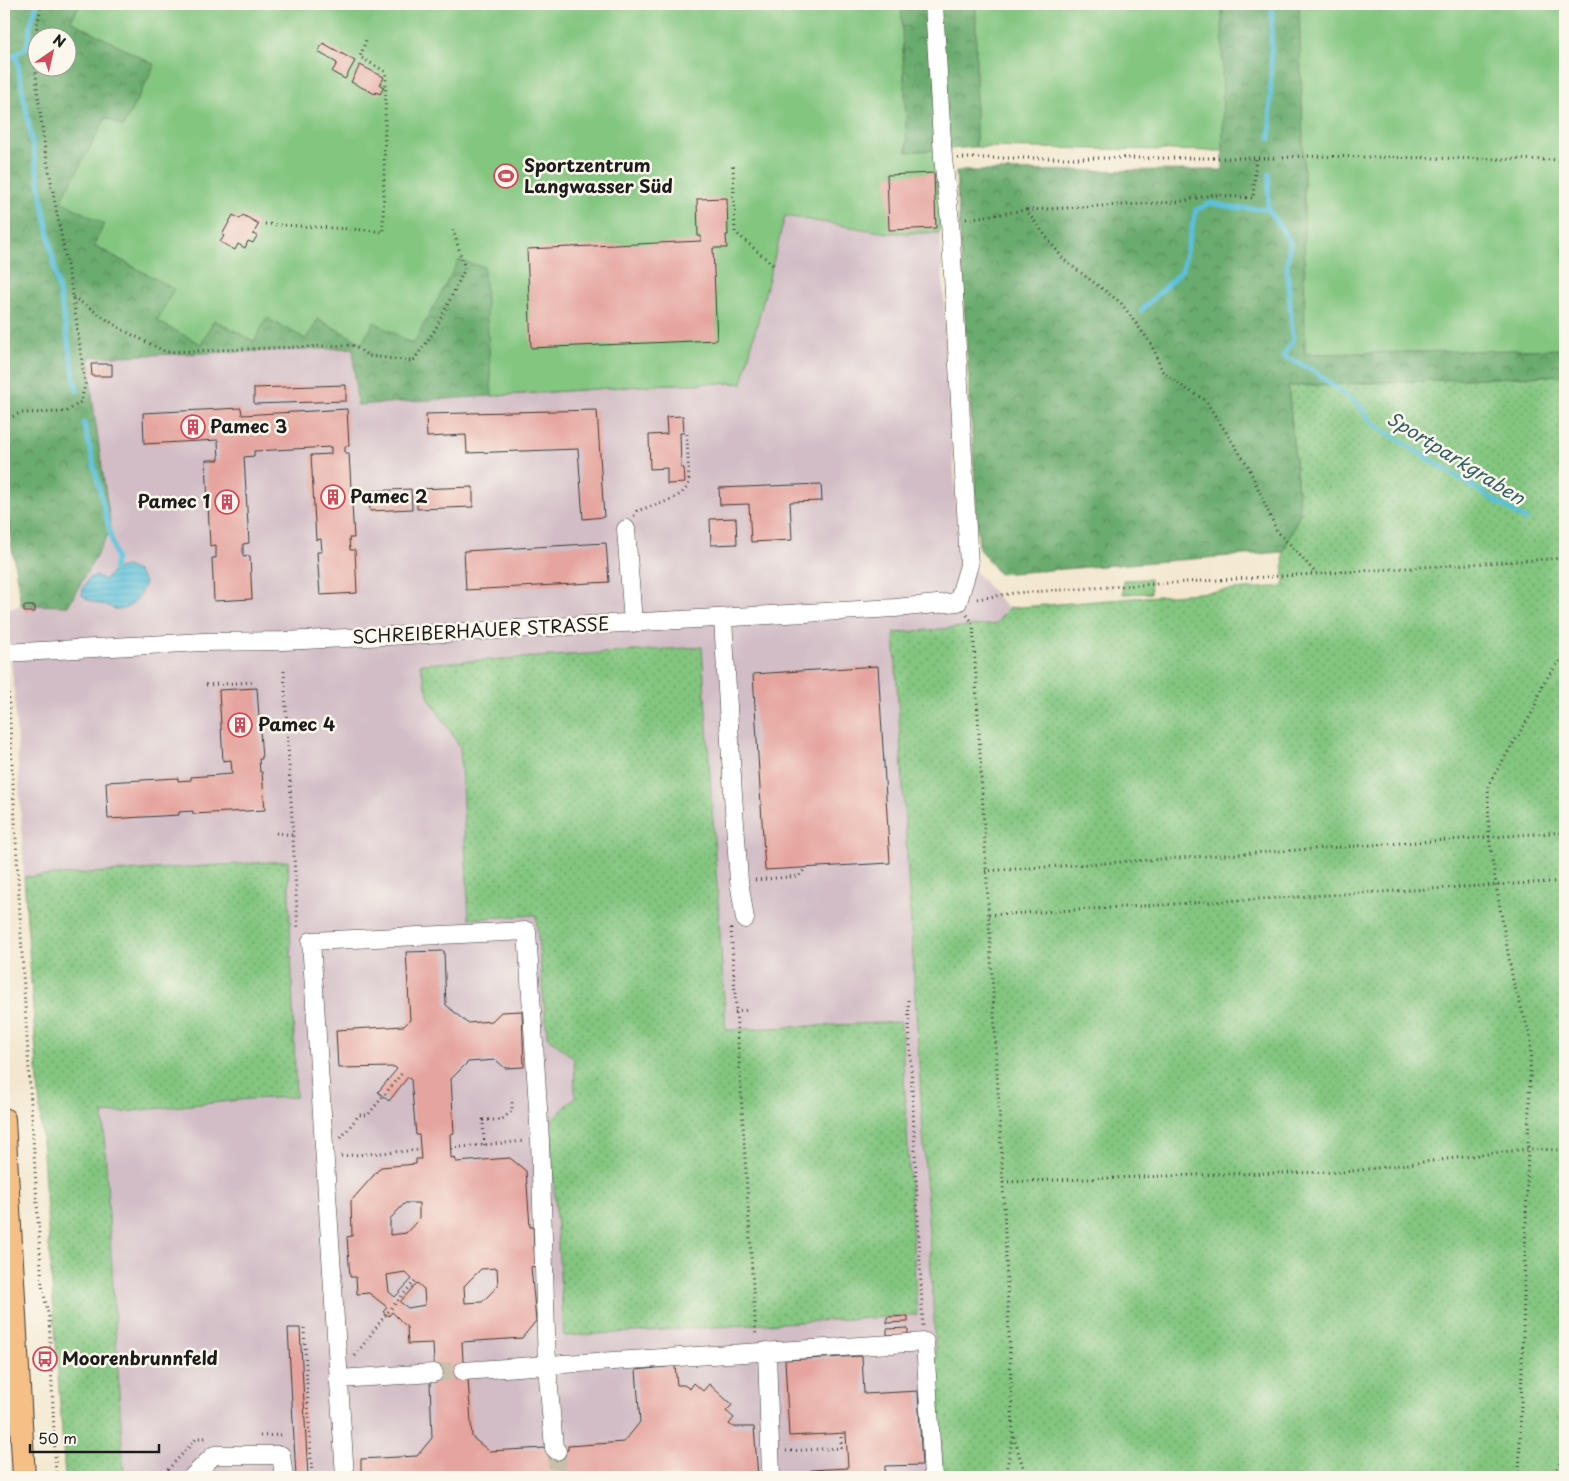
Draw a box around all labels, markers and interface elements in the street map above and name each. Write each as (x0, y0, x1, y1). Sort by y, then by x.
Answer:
north arrow (28, 28, 78, 78)
text: N (49, 29, 70, 53)
place label: Sportzentrum Langwasser Süd (524, 151, 673, 199)
sports icon: Sportzentrum Langwasser Süd (493, 163, 519, 189)
water label: Sportparkgraben (1382, 404, 1532, 511)
place label: Pamec 3 (210, 412, 287, 439)
building icon: Pamec 3 (180, 414, 206, 440)
place label: Pamec 2 (350, 482, 428, 509)
building icon: Pamec 2 (320, 484, 346, 510)
place label: Pamec 1 (137, 487, 210, 514)
building icon: Pamec 1 (214, 489, 240, 515)
street label: SCHREIBERHAUER STRASSE (352, 609, 610, 650)
place label: Pamec 4 (258, 710, 335, 737)
building icon: Pamec 4 (227, 712, 253, 738)
place label: Moorenbrunnfeld (62, 1344, 218, 1371)
bus stop icon: Moorenbrunnfeld (32, 1346, 58, 1372)
scale bar (30, 1421, 159, 1453)
text: 50 m (38, 1426, 77, 1449)

